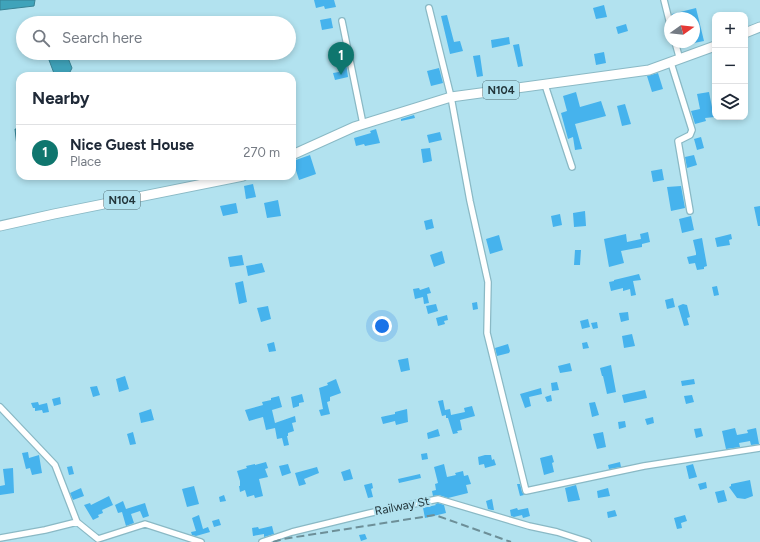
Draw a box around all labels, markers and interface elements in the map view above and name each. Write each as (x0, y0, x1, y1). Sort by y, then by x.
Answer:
north arrow (664, 12, 700, 48)
map controls (712, 12, 748, 120)
button: + (712, 12, 748, 48)
search box (16, 16, 296, 60)
icon: search (30, 27, 52, 49)
text: Search here (62, 29, 142, 47)
pin: 1 (328, 42, 354, 75)
button: − (712, 48, 748, 84)
road number: N104 (483, 81, 519, 99)
button: layers (712, 84, 748, 120)
text: Nearby (32, 88, 90, 108)
text: Nice Guest House (70, 136, 194, 154)
text: 1 (42, 145, 48, 160)
text: 270 m (243, 145, 280, 160)
text: Place (70, 154, 101, 169)
road number: N104 (104, 191, 140, 209)
your location (372, 316, 392, 336)
street label: Railway St (373, 494, 431, 518)

